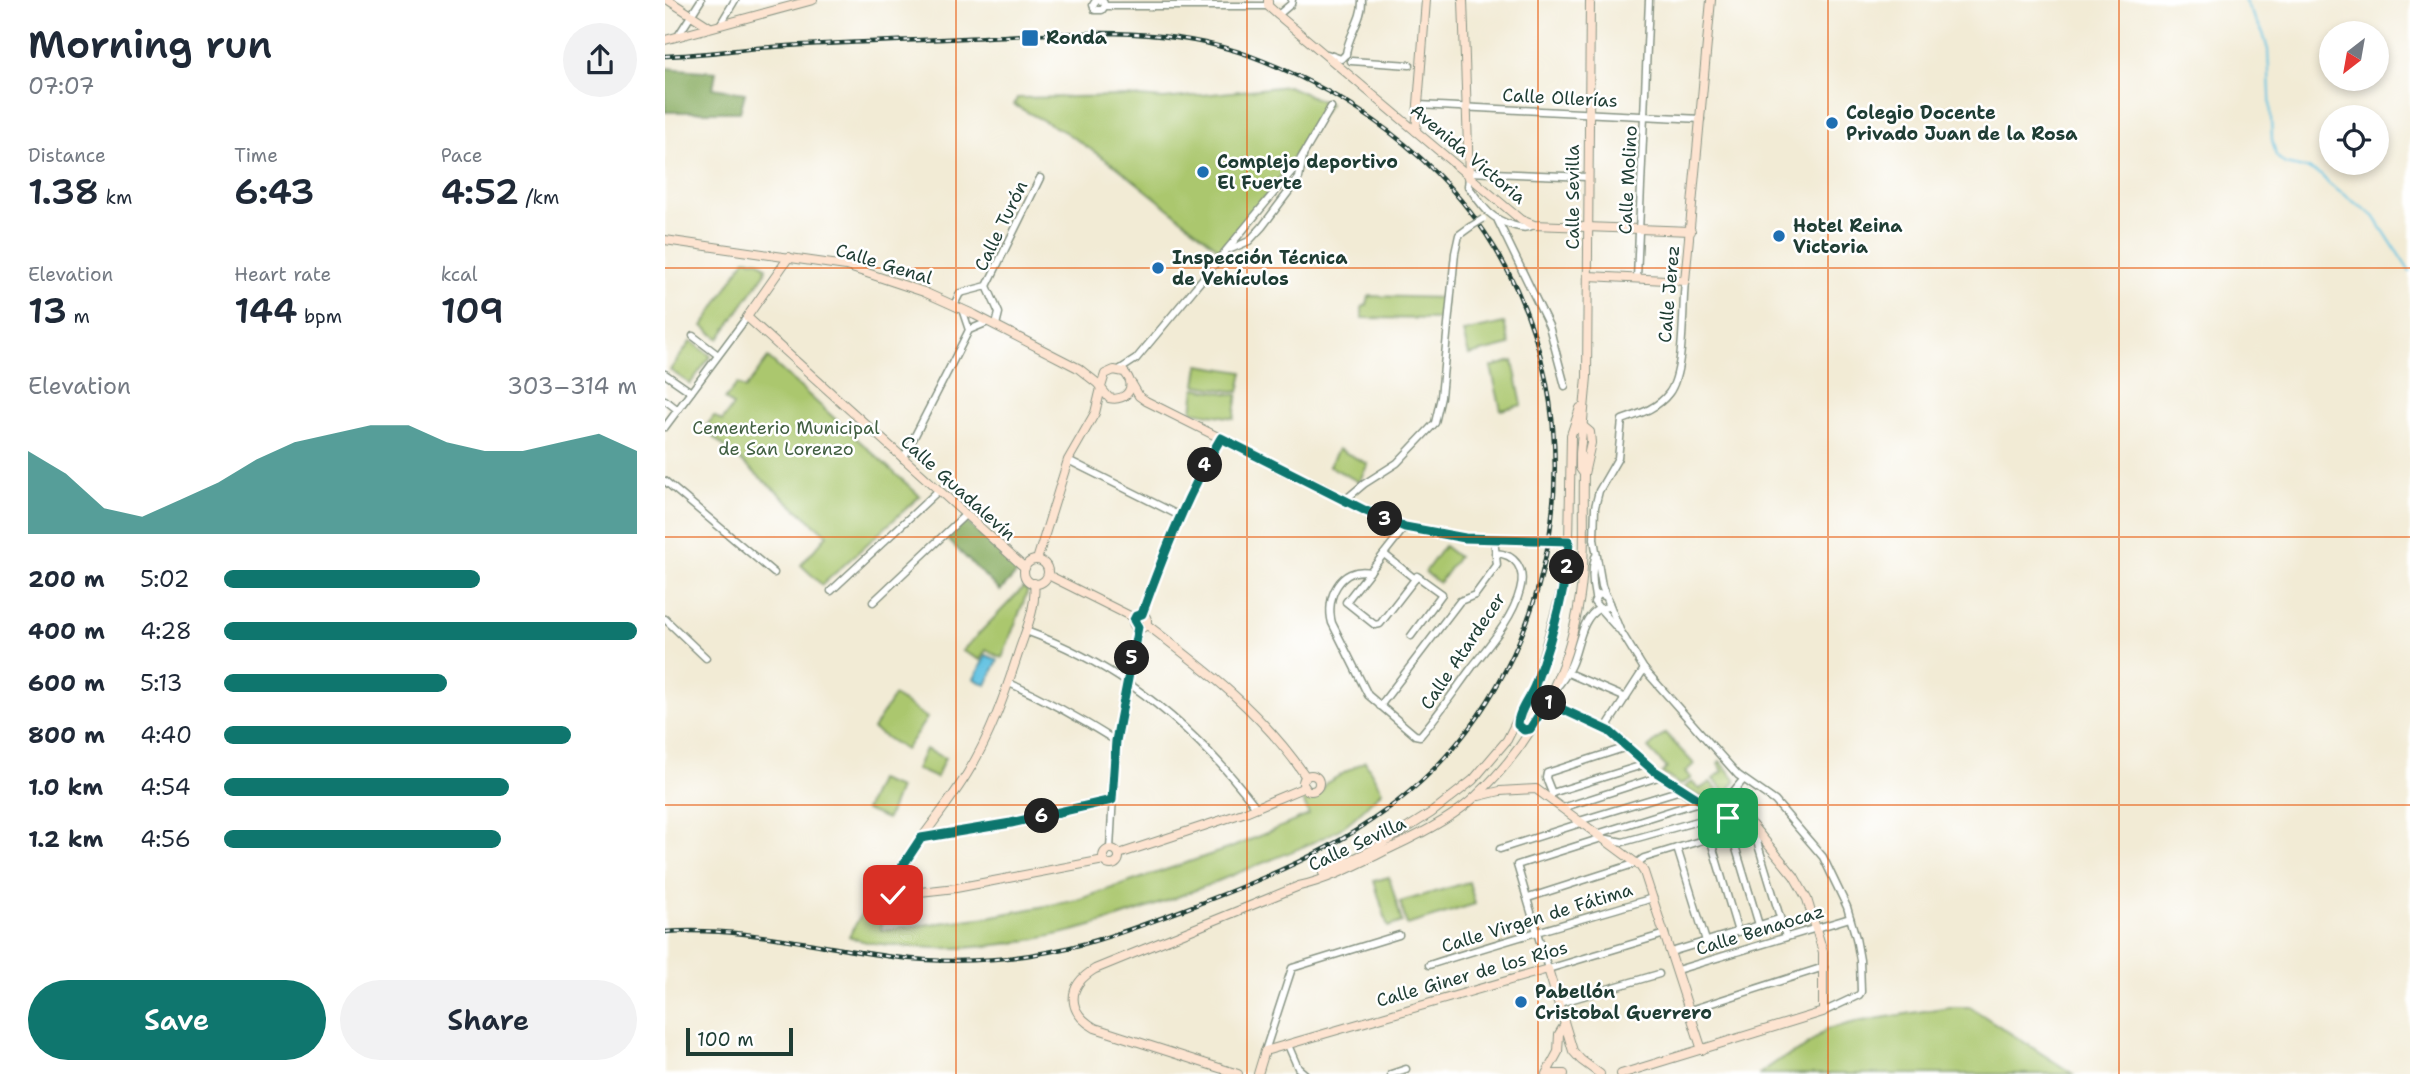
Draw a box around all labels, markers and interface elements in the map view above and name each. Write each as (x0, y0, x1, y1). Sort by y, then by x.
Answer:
text: Morning run (28, 19, 272, 70)
north arrow (2319, 21, 2389, 91)
map controls (2319, 21, 2389, 175)
button: share (563, 23, 637, 97)
place label: Ronda (1046, 26, 1108, 50)
marker: Ronda (1020, 28, 1040, 48)
text: 07:07 (28, 71, 95, 101)
street label: Calle Ollerías (1502, 83, 1618, 113)
street label: Avenida Victoria (1405, 98, 1531, 210)
place label: Colegio Docente Privado Juan de la Rosa (1846, 101, 2078, 146)
button: locate (2319, 105, 2389, 175)
marker: Colegio Docente Privado Juan de la Rosa (1824, 115, 1840, 131)
street label: Calle Molino (1613, 125, 1643, 235)
text: Distance (28, 143, 106, 168)
text: Time (234, 143, 278, 168)
text: Pace (441, 143, 482, 168)
street label: Calle Sevilla (1561, 145, 1585, 249)
place label: Complejo deportivo El Fuerte (1217, 150, 1398, 195)
marker: Complejo deportivo El Fuerte (1195, 164, 1211, 180)
text: 1.38 (28, 168, 99, 215)
text: 6:43 (234, 168, 315, 215)
text: 4:52 (441, 168, 519, 215)
street label: Calle Turón (969, 177, 1033, 275)
text: km (99, 185, 132, 210)
text: /km (519, 185, 560, 210)
place label: Hotel Reina Victoria (1793, 214, 1903, 259)
marker: Hotel Reina Victoria (1771, 228, 1787, 244)
street label: Calle Genal (833, 238, 936, 290)
street label: Calle Jerez (1653, 244, 1685, 344)
place label: Inspección Técnica de Vehículos (1172, 246, 1348, 291)
marker: Inspección Técnica de Vehículos (1150, 260, 1166, 276)
text: Elevation (28, 262, 113, 287)
text: Heart rate (234, 262, 331, 287)
text: kcal (441, 262, 478, 287)
text: 13 (28, 287, 67, 334)
text: 144 (234, 287, 297, 334)
text: 109 (441, 287, 504, 334)
text: m (67, 304, 90, 329)
text: bpm (297, 304, 342, 329)
text: Elevation (28, 371, 131, 401)
text: 303–314 m (507, 371, 637, 401)
park label: Cementerio Municipal de San Lorenzo (692, 416, 880, 461)
street label: Calle Guadalevín (895, 430, 1021, 546)
pin: 4 (1187, 448, 1223, 482)
text: 4 (1198, 452, 1211, 477)
pin: 3 (1367, 502, 1403, 536)
text: 3 (1378, 506, 1391, 531)
pin: 2 (1549, 550, 1585, 584)
text: 2 (1560, 554, 1573, 579)
text: 200 m (28, 564, 105, 594)
text: 5:02 (140, 564, 190, 594)
street label: Calle Atardecer (1415, 588, 1511, 714)
text: 400 m (28, 616, 105, 646)
text: 4:28 (140, 616, 192, 646)
pin: 5 (1114, 640, 1149, 676)
text: 5 (1126, 645, 1137, 670)
text: 600 m (28, 668, 105, 698)
text: 5:13 (140, 668, 183, 698)
pin: 1 (1531, 686, 1567, 720)
text: 1 (1544, 690, 1553, 715)
text: 800 m (28, 720, 105, 750)
text: 4:40 (140, 720, 192, 750)
text: 1.0 km (28, 772, 103, 802)
text: 4:54 (140, 772, 191, 802)
pin (1698, 788, 1758, 848)
pin: 6 (1025, 798, 1059, 834)
icon: arrive (1709, 799, 1747, 837)
text: 6 (1035, 803, 1048, 828)
street label: Calle Sevilla (1304, 811, 1410, 877)
text: 1.2 km (28, 824, 104, 854)
text: 4:56 (140, 824, 191, 854)
pin (863, 865, 923, 925)
icon: check (874, 876, 912, 914)
street label: Calle Virgen de Fátima (1439, 878, 1635, 958)
street label: Calle Benaocaz (1693, 899, 1827, 961)
street label: Calle Giner de los Ríos (1374, 935, 1570, 1013)
button: Save (28, 980, 326, 1060)
button: Share (340, 980, 637, 1060)
place label: Pabellón Cristobal Guerrero (1535, 980, 1712, 1025)
marker: Pabellón Cristobal Guerrero (1513, 994, 1529, 1010)
scale bar (686, 1025, 793, 1057)
text: 100 m (697, 1027, 754, 1052)

